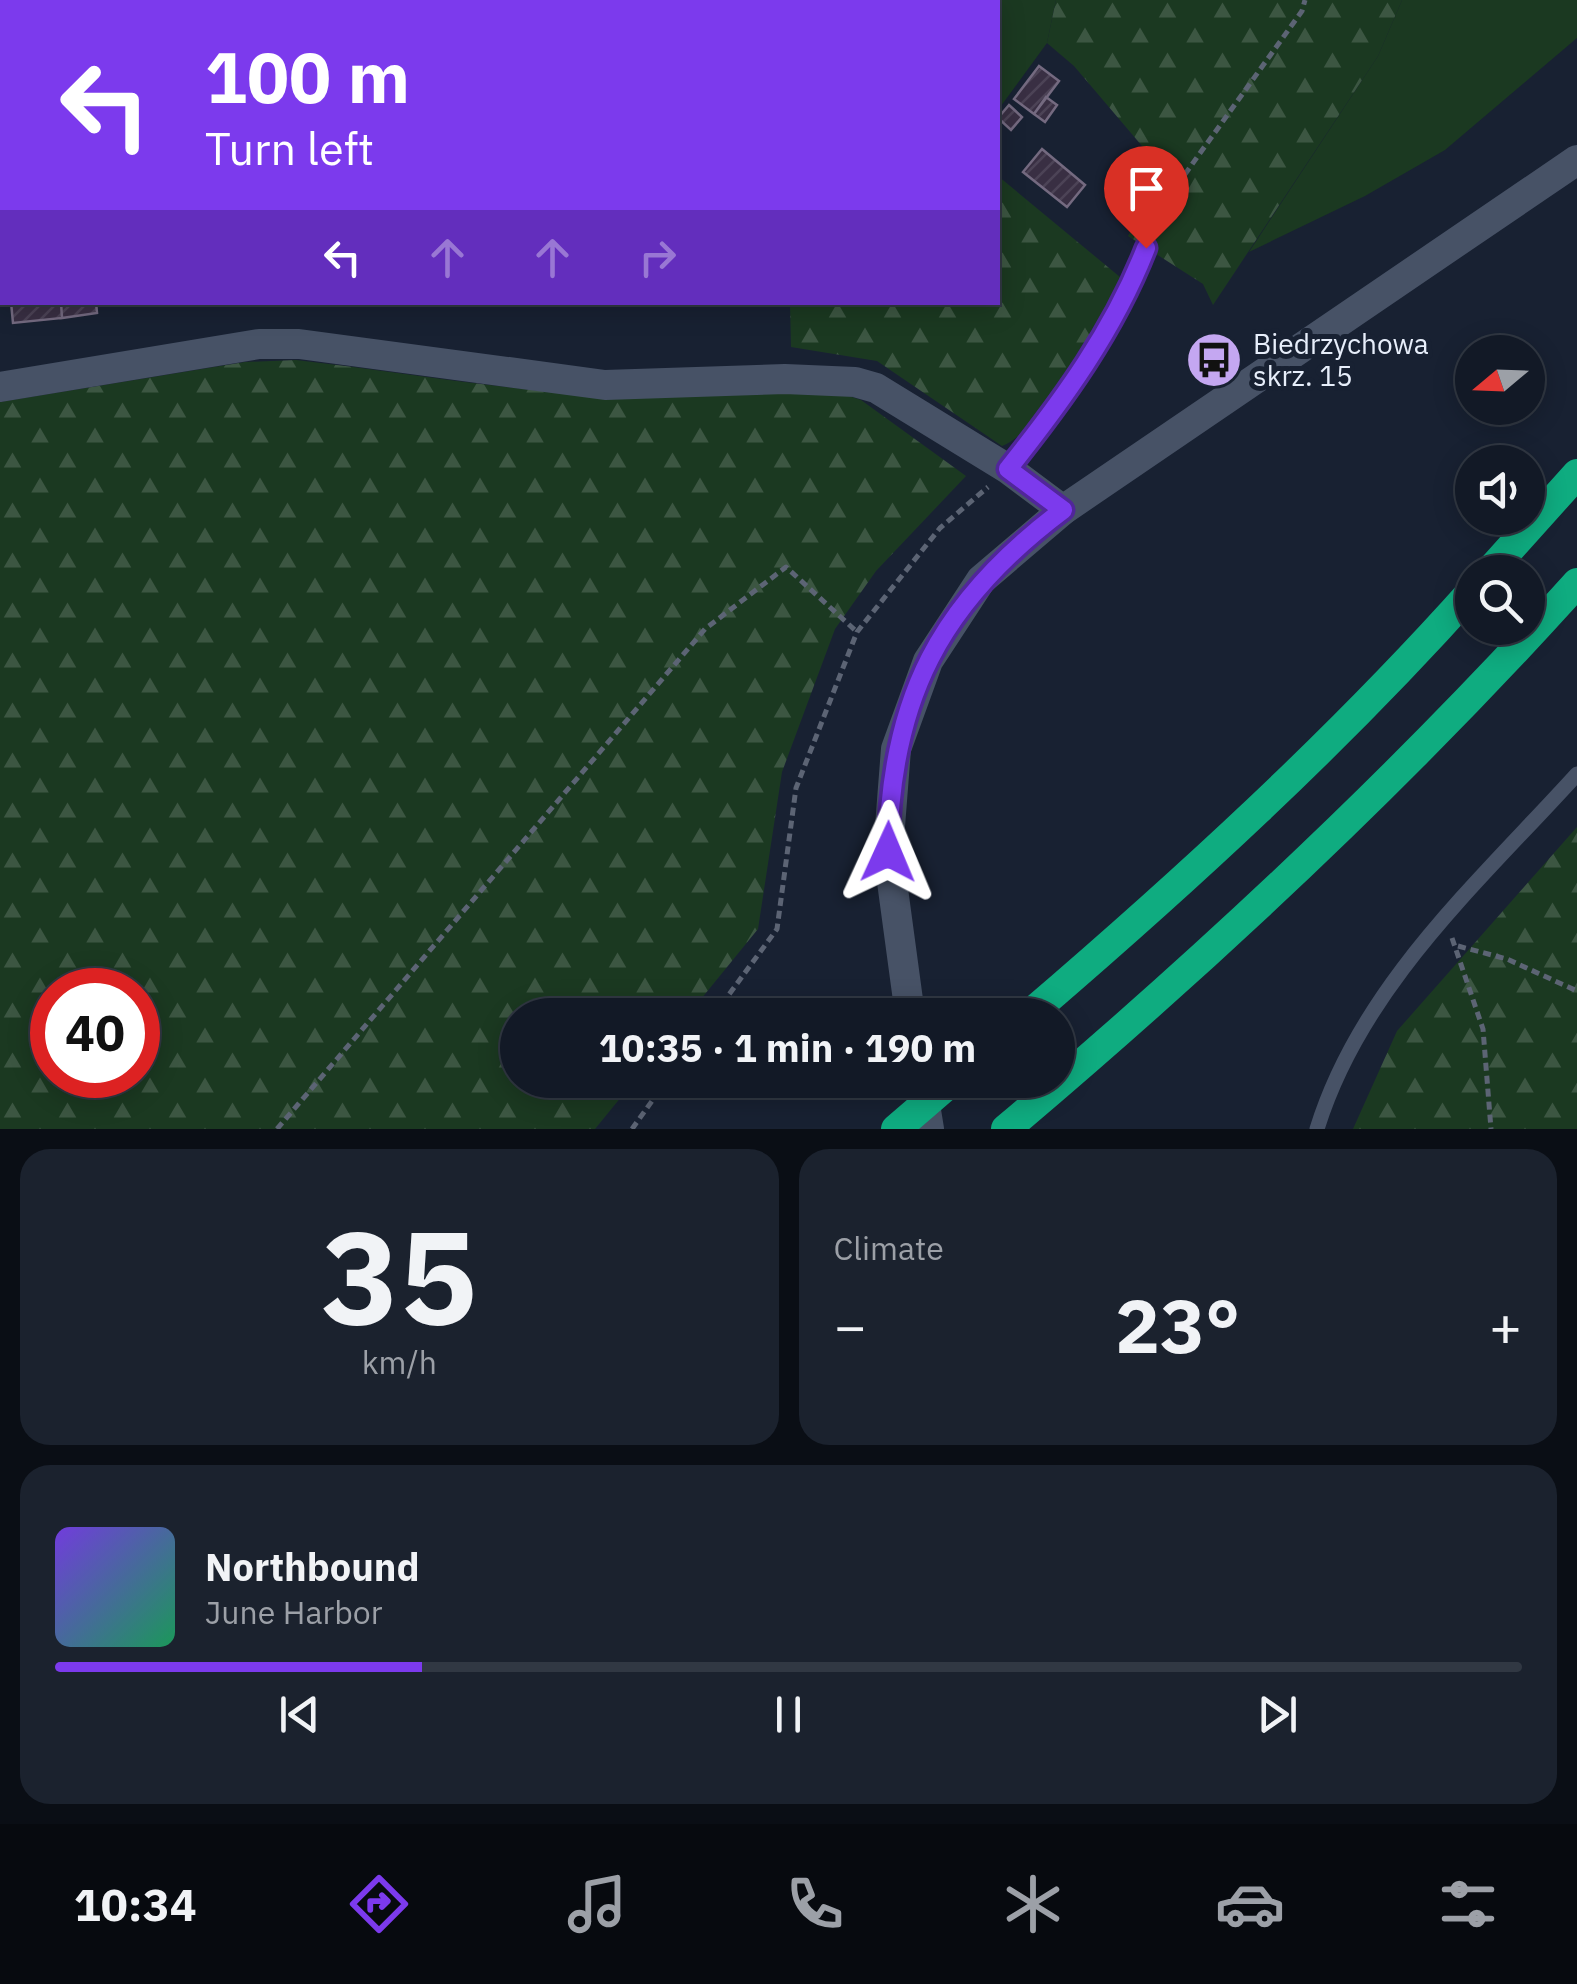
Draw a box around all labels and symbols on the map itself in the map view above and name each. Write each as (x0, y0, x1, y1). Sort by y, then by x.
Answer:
pin (1104, 146, 1189, 249)
place label: Biedrzychowa skrz. 15 (1253, 325, 1429, 394)
bus stop icon: Biedrzychowa skrz. 15 (1184, 330, 1244, 390)
north arrow (1455, 335, 1545, 425)
position arrow (836, 800, 940, 904)
speed limit sign: 40 (30, 968, 160, 1098)

